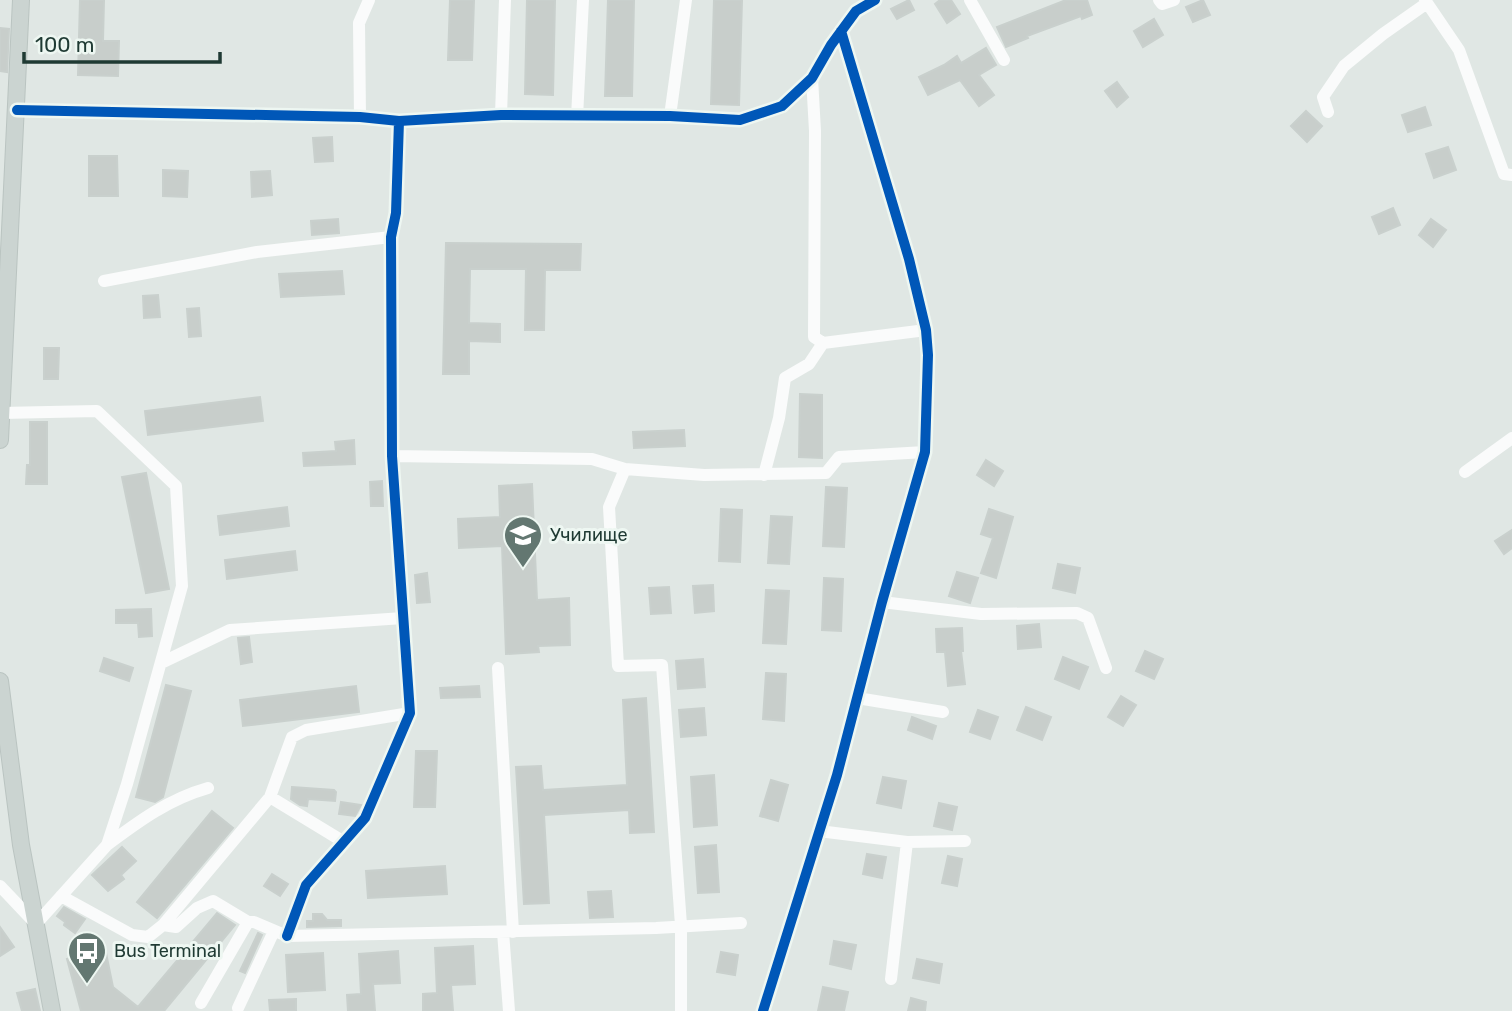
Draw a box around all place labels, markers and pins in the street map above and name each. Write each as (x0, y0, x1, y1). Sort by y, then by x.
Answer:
school or university icon: Училище (502, 514, 544, 569)
place label: Училище (550, 524, 628, 546)
bus stop icon: Bus Terminal (66, 930, 108, 985)
place label: Bus Terminal (114, 940, 221, 962)

